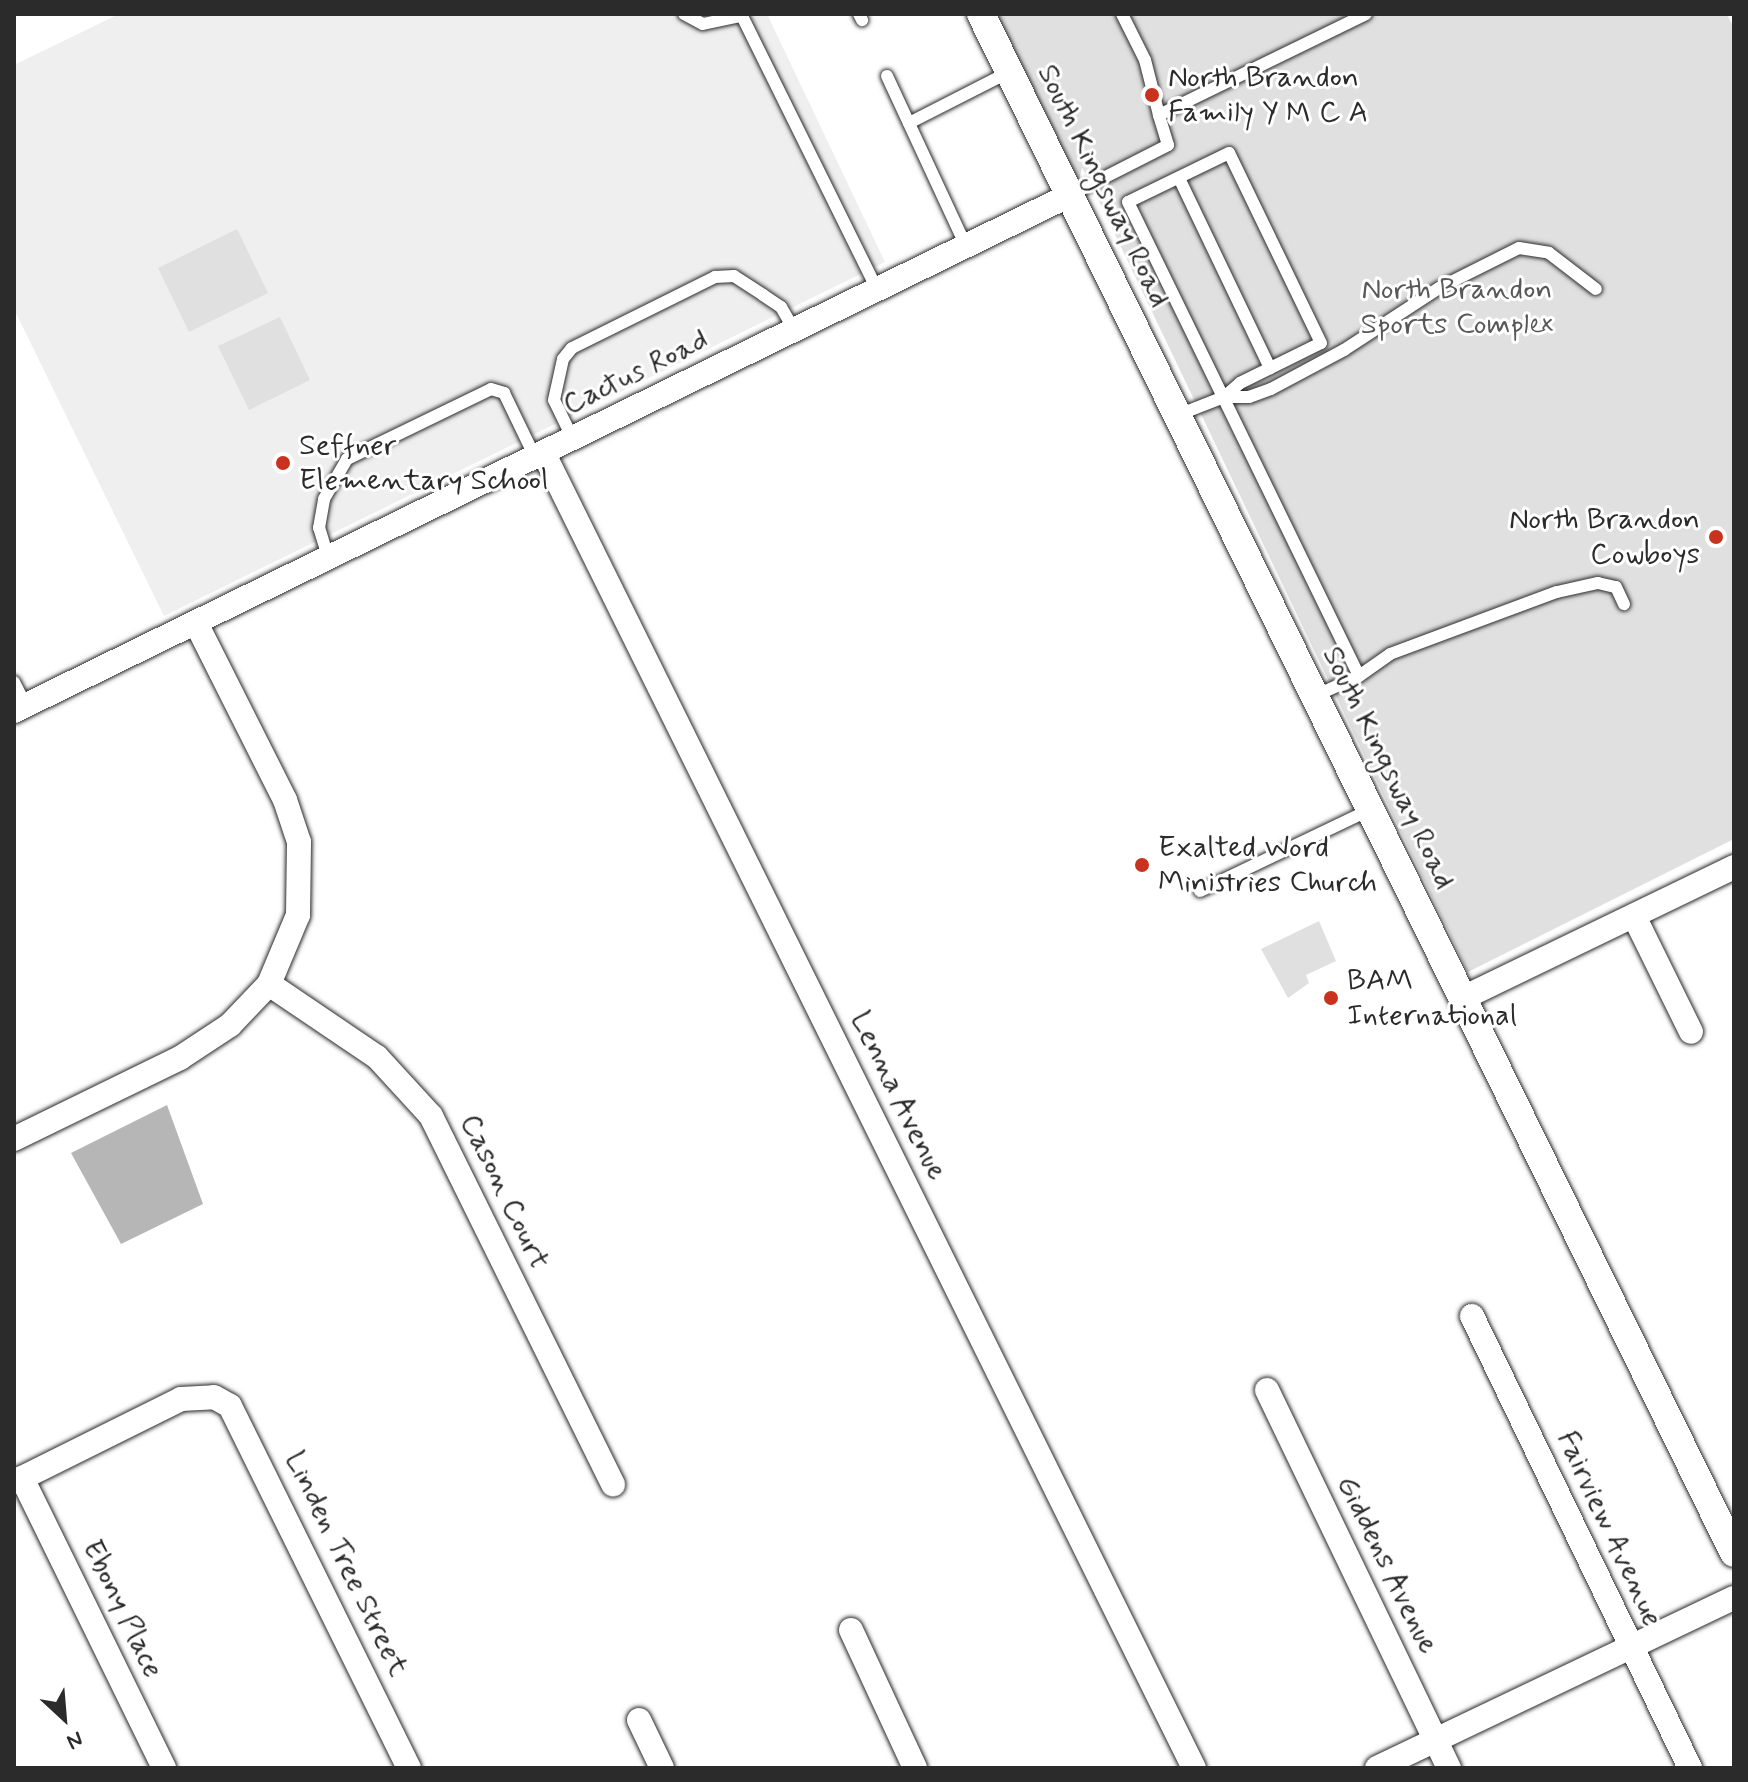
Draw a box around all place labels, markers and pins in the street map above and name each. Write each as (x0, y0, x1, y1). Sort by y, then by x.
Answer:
place label: North Brandon Family Y M C A (1168, 60, 1373, 130)
marker: North Brandon Family Y M C A (1143, 86, 1161, 104)
place label: Seffner Elementary School (299, 428, 548, 498)
marker: Seffner Elementary School (274, 454, 292, 472)
place label: North Brandon Cowboys (1509, 502, 1700, 572)
marker: North Brandon Cowboys (1707, 528, 1725, 546)
place label: Exalted Word Ministries Church (1158, 830, 1384, 900)
marker: Exalted Word Ministries Church (1133, 856, 1151, 874)
place label: BAM International (1347, 963, 1517, 1034)
marker: BAM International (1322, 989, 1340, 1007)

